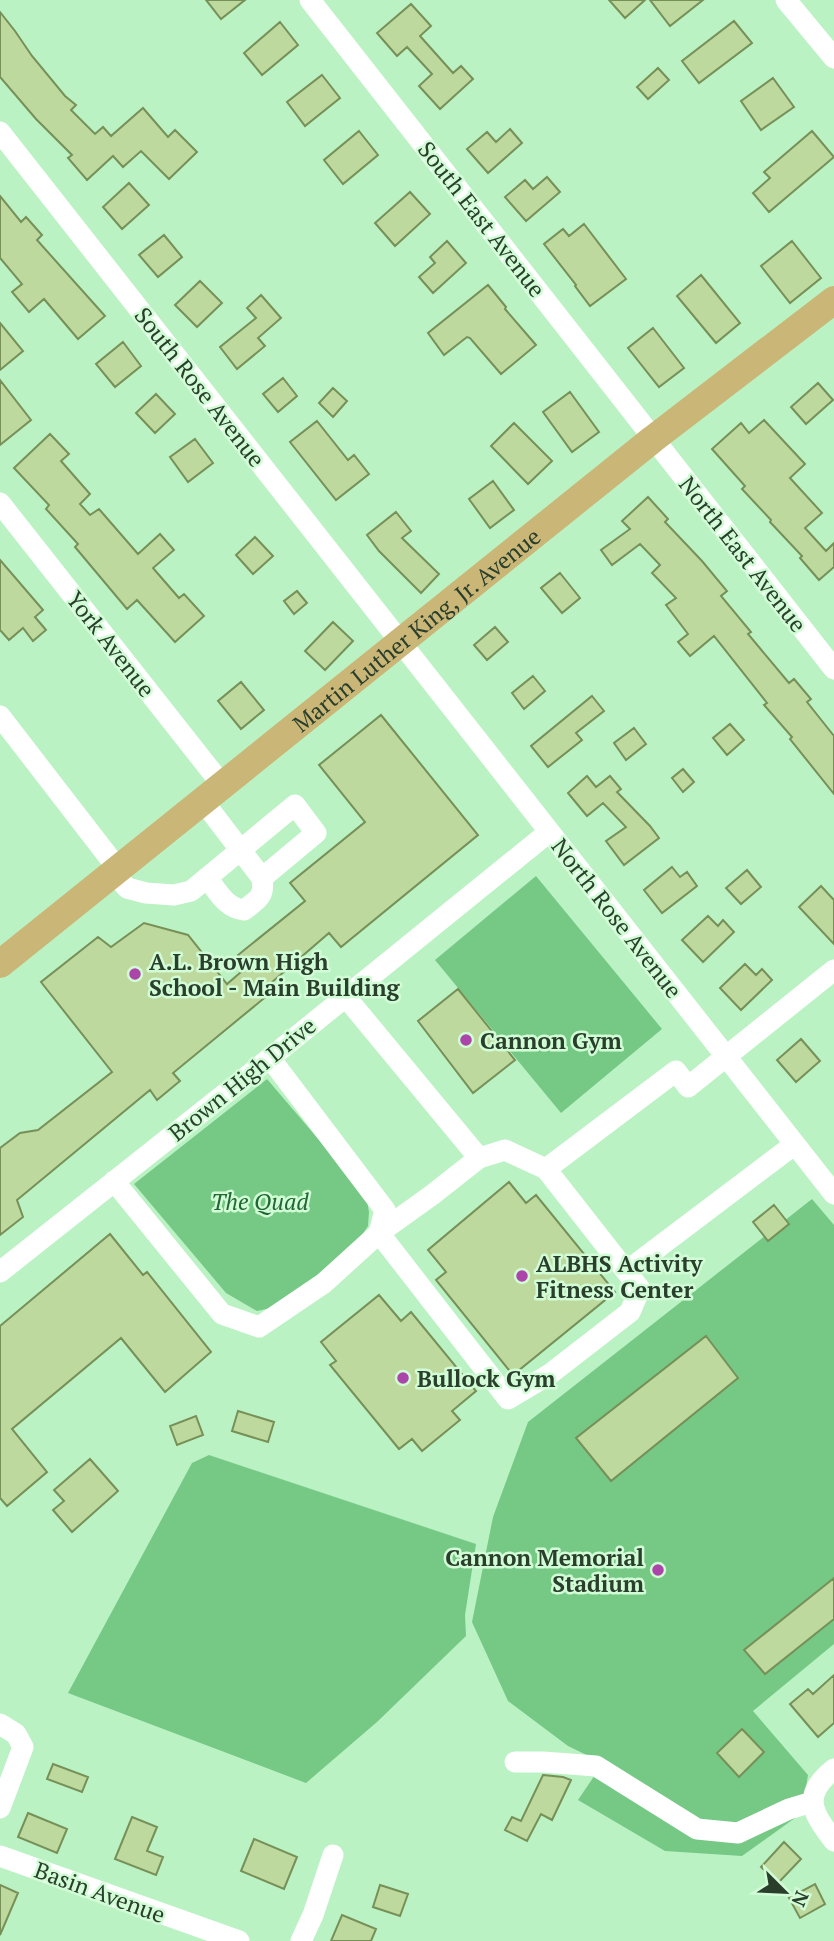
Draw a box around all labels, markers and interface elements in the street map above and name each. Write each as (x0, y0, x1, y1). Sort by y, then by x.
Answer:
street label: South East Avenue (411, 135, 553, 303)
street label: South Rose Avenue (128, 301, 272, 473)
street label: North East Avenue (672, 470, 814, 638)
street label: Martin Luther King, Jr. Avenue (286, 520, 547, 738)
street label: York Avenue (60, 585, 162, 703)
street label: North Rose Avenue (545, 832, 689, 1004)
place label: A.L. Brown High School - Main Building (149, 946, 401, 1003)
marker: A.L. Brown High School - Main Building (127, 966, 143, 982)
street label: Brown High Drive (162, 1010, 322, 1148)
place label: Cannon Gym (480, 1025, 622, 1056)
marker: Cannon Gym (458, 1032, 474, 1048)
park label: The Quad (211, 1186, 309, 1217)
place label: ALBHS Activity Fitness Center (536, 1248, 703, 1305)
marker: ALBHS Activity Fitness Center (514, 1268, 530, 1284)
place label: Bullock Gym (417, 1363, 556, 1394)
marker: Bullock Gym (395, 1370, 411, 1386)
place label: Cannon Memorial Stadium (445, 1542, 644, 1599)
marker: Cannon Memorial Stadium (650, 1562, 666, 1578)
street label: Basin Avenue (30, 1854, 170, 1930)
north arrow (750, 1857, 820, 1927)
text: N (786, 1887, 815, 1911)

